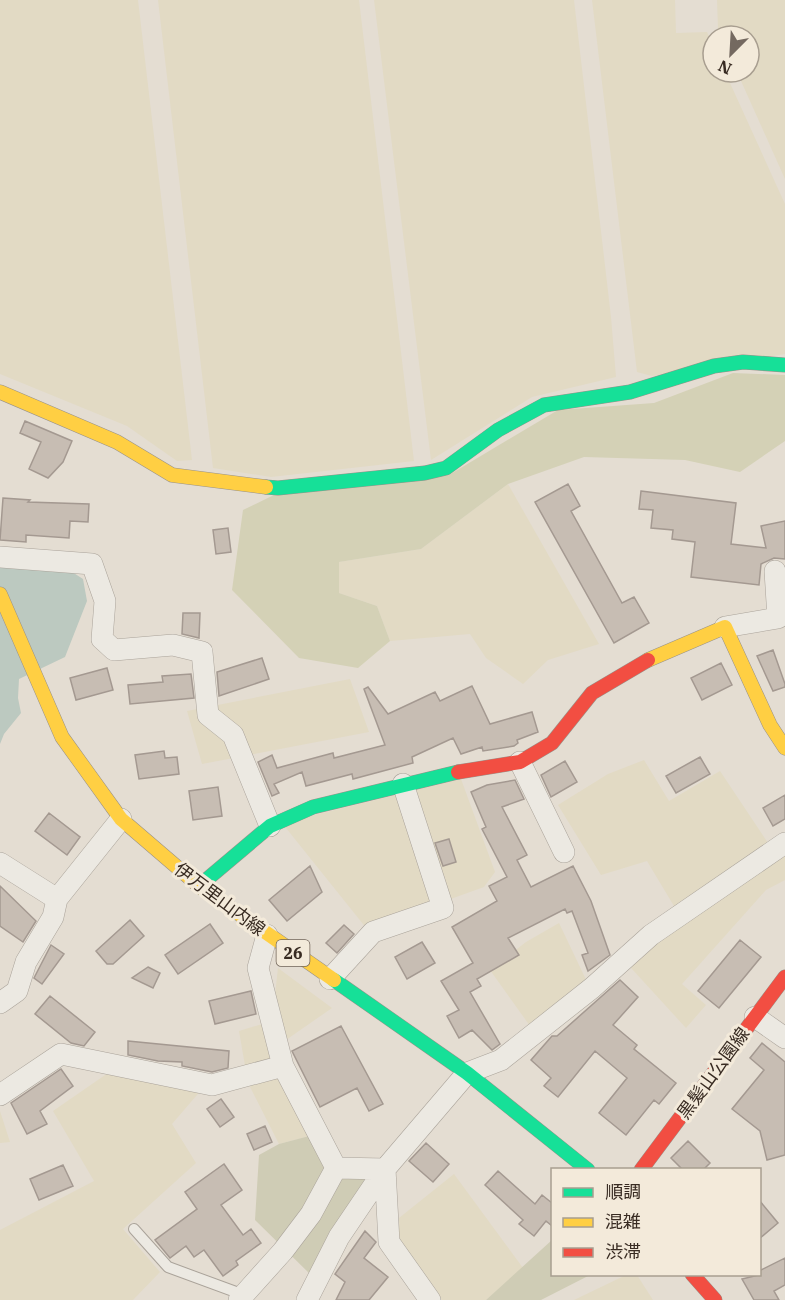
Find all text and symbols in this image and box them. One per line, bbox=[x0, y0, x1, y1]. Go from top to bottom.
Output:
north arrow bbox=[701, 24, 761, 84]
text: N bbox=[715, 56, 735, 79]
street label: 伊万里山内線 bbox=[170, 857, 270, 941]
road number: 26 bbox=[276, 940, 310, 966]
street label: 黒髪山公園線 bbox=[672, 1023, 754, 1123]
legend bbox=[551, 1168, 761, 1276]
text: 順調 bbox=[605, 1180, 641, 1203]
text: 混雑 bbox=[605, 1210, 641, 1233]
text: 渋滞 bbox=[605, 1240, 641, 1263]

